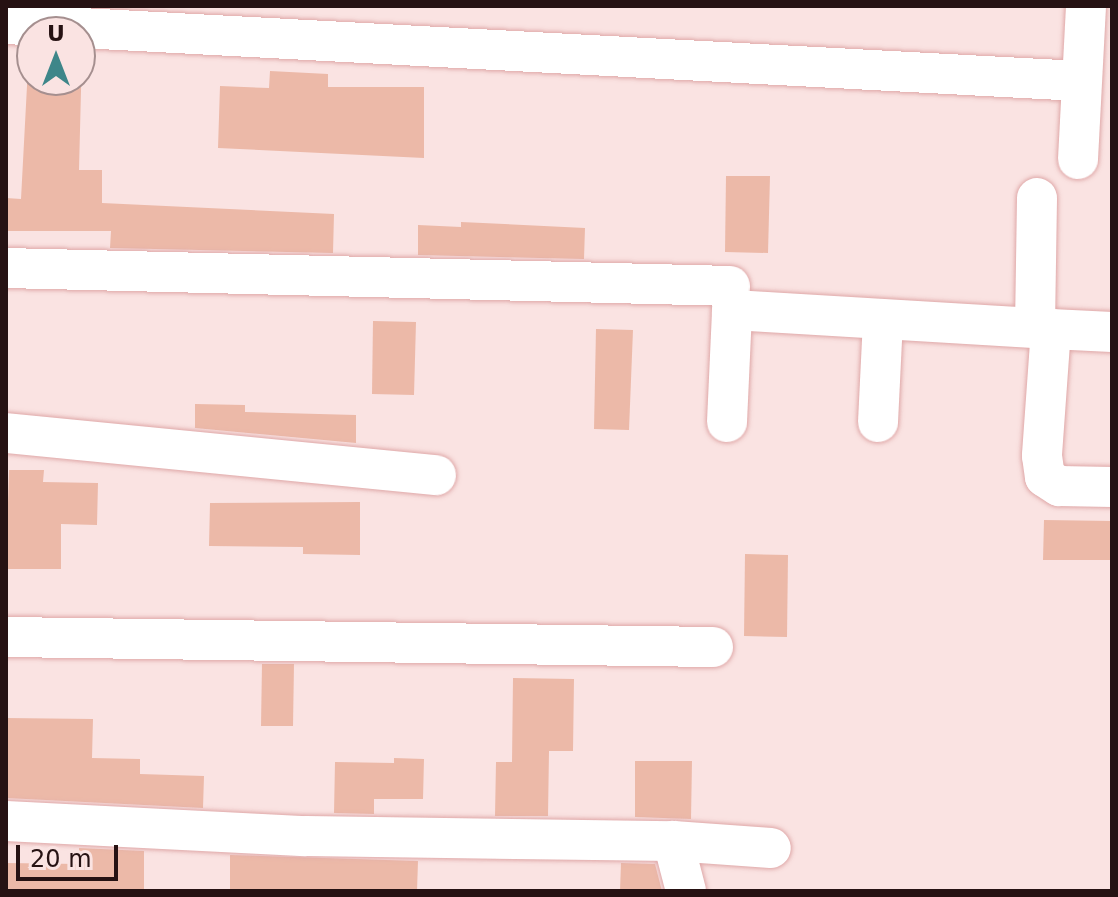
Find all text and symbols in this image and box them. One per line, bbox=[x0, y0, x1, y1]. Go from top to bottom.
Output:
north arrow bbox=[16, 16, 96, 96]
text: U bbox=[47, 21, 65, 46]
scale bar bbox=[20, 829, 122, 879]
text: 20 m bbox=[30, 845, 92, 873]

